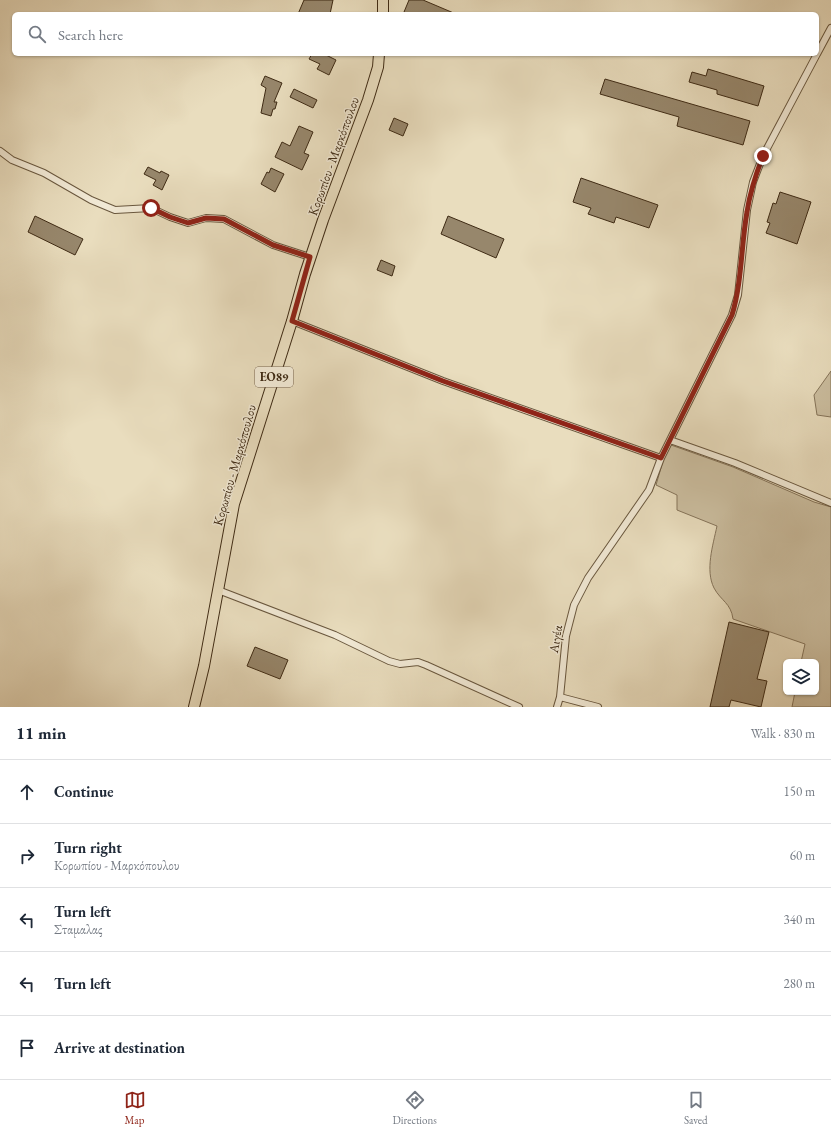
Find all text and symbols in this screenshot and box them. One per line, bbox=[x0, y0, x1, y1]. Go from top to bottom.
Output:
search box bbox=[12, 12, 819, 56]
icon: search bbox=[26, 23, 48, 45]
text: Search here bbox=[58, 25, 123, 44]
street label: Κορωπίου - Μαρκόπουλου bbox=[304, 94, 363, 218]
route end bbox=[754, 147, 772, 165]
route start bbox=[142, 199, 160, 217]
road number: ΕΟ89 bbox=[255, 367, 293, 387]
street label: Κορωπίου - Μαρκόπουλου bbox=[209, 402, 260, 528]
street label: Αιγέα bbox=[545, 624, 566, 655]
map controls bbox=[783, 659, 819, 695]
button: layers bbox=[783, 659, 819, 695]
text: 11 min bbox=[16, 722, 66, 744]
text: Walk · 830 m bbox=[751, 725, 815, 742]
icon: ahead bbox=[16, 781, 38, 803]
text: Continue bbox=[54, 782, 114, 801]
text: 150 m bbox=[784, 783, 815, 800]
text: Turn right bbox=[54, 838, 122, 857]
icon: right bbox=[16, 845, 38, 867]
text: 60 m bbox=[790, 847, 815, 864]
text: Κορωπίου - Μαρκόπουλου bbox=[54, 857, 179, 874]
text: Turn left bbox=[54, 902, 111, 921]
icon: left bbox=[16, 909, 38, 931]
text: 340 m bbox=[784, 911, 815, 928]
text: Σταμαλας bbox=[54, 921, 102, 938]
icon: left bbox=[16, 973, 38, 995]
text: Turn left bbox=[54, 974, 111, 993]
text: 280 m bbox=[784, 975, 815, 992]
icon: arrive bbox=[16, 1037, 38, 1059]
text: Arrive at destination bbox=[54, 1038, 185, 1057]
tab: Map bbox=[124, 1089, 146, 1127]
tab: Directions bbox=[393, 1089, 437, 1127]
tab: Saved bbox=[684, 1089, 707, 1127]

